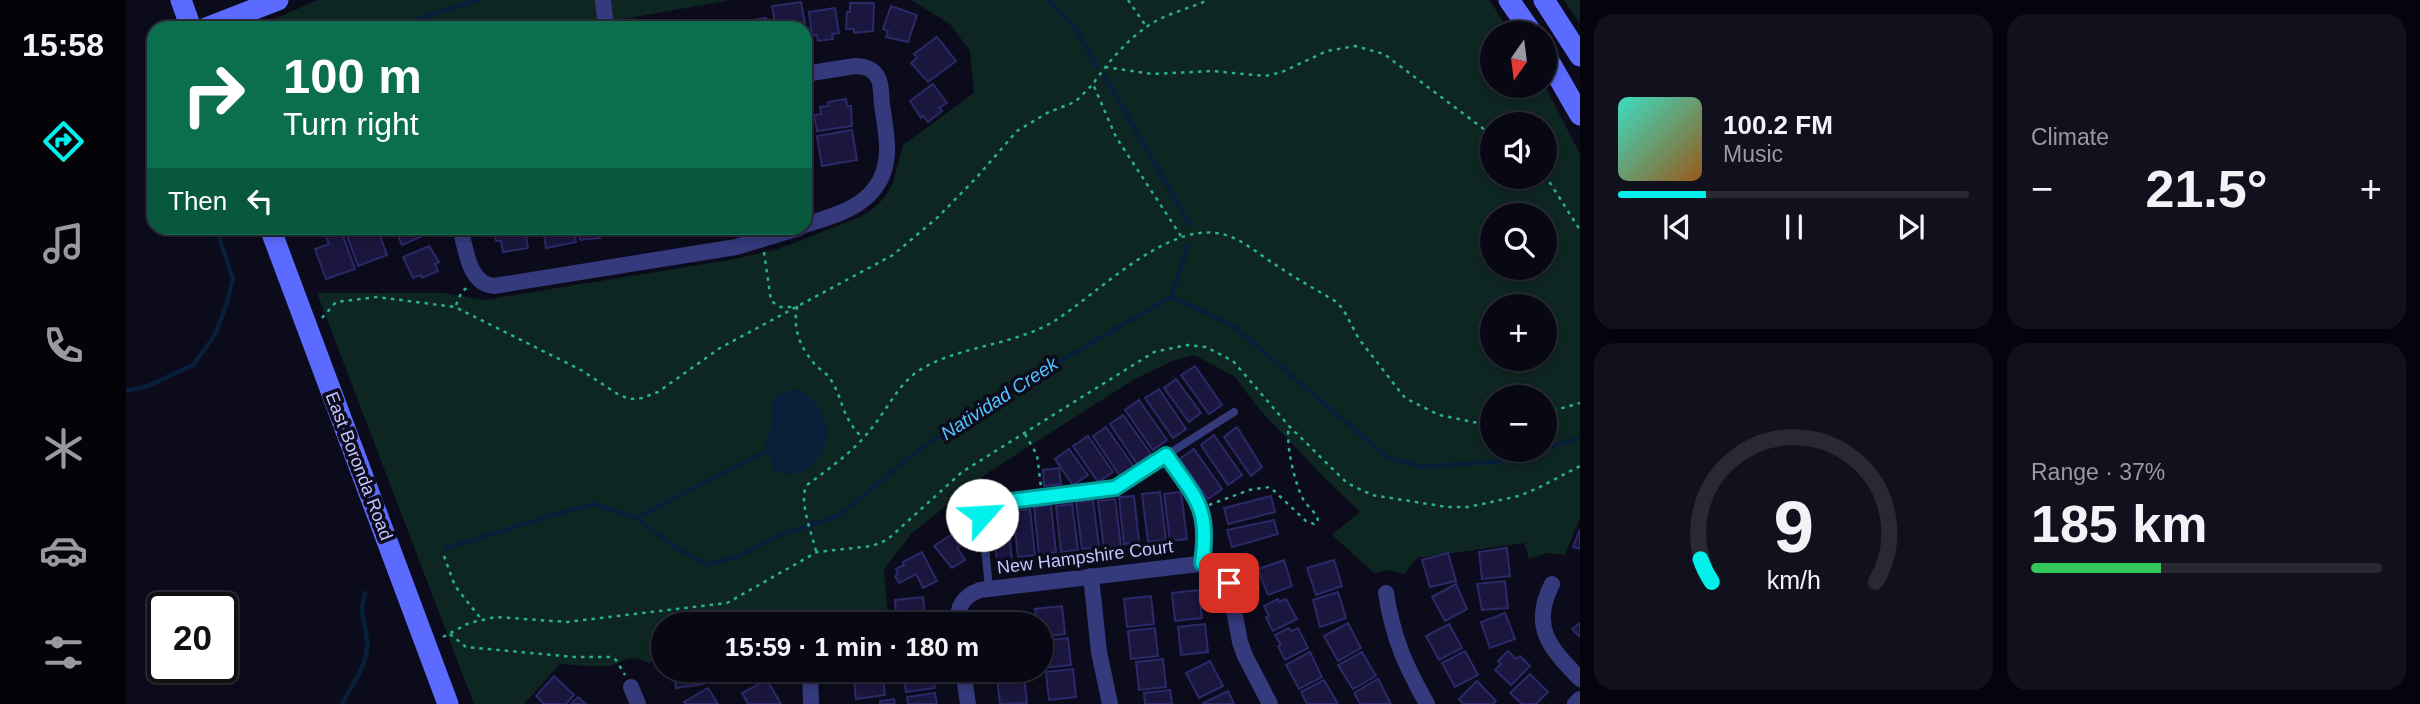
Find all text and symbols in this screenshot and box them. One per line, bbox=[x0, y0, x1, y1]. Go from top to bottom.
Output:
north arrow bbox=[1480, 21, 1558, 98]
map controls bbox=[1480, 21, 1557, 462]
text: 15:58 bbox=[22, 27, 104, 63]
icon: right bbox=[168, 49, 259, 140]
text: 100 m bbox=[283, 49, 422, 103]
text: Turn right bbox=[283, 106, 419, 142]
text: 100.2 FM bbox=[1723, 110, 1833, 140]
button: sound bbox=[1480, 112, 1557, 189]
icon: directions bbox=[39, 117, 88, 166]
text: Climate bbox=[2031, 124, 2109, 150]
text: Music bbox=[1723, 141, 1783, 167]
text: 21.5° bbox=[2145, 160, 2268, 218]
text: − bbox=[2031, 168, 2053, 210]
text: + bbox=[2360, 168, 2382, 210]
icon: left bbox=[241, 182, 279, 220]
text: Then bbox=[168, 186, 227, 216]
button: search bbox=[1480, 203, 1557, 280]
icon: previous bbox=[1658, 208, 1696, 246]
icon: pause bbox=[1775, 208, 1813, 246]
icon: next bbox=[1892, 208, 1930, 246]
icon: music bbox=[39, 219, 88, 268]
button: + bbox=[1480, 294, 1557, 371]
icon: phone bbox=[39, 321, 88, 370]
water label: Natividad Creek bbox=[937, 352, 1063, 444]
button: − bbox=[1480, 385, 1557, 462]
street label: East Boronda Road bbox=[322, 389, 396, 543]
icon: climate bbox=[39, 424, 88, 473]
text: Range · 37% bbox=[2031, 459, 2165, 485]
position arrow bbox=[945, 478, 1019, 552]
text: 9 bbox=[1773, 487, 1814, 568]
text: 185 km bbox=[2031, 495, 2207, 553]
icon: car bbox=[39, 526, 88, 575]
street label: New Hampshire Court bbox=[996, 536, 1174, 578]
pin bbox=[1199, 553, 1259, 613]
icon: arrive bbox=[1210, 564, 1248, 602]
text: km/h bbox=[1766, 566, 1821, 594]
speed limit sign: 20 bbox=[147, 592, 238, 683]
icon: filters bbox=[39, 628, 88, 677]
text: 15:59 · 1 min · 180 m bbox=[725, 632, 979, 662]

